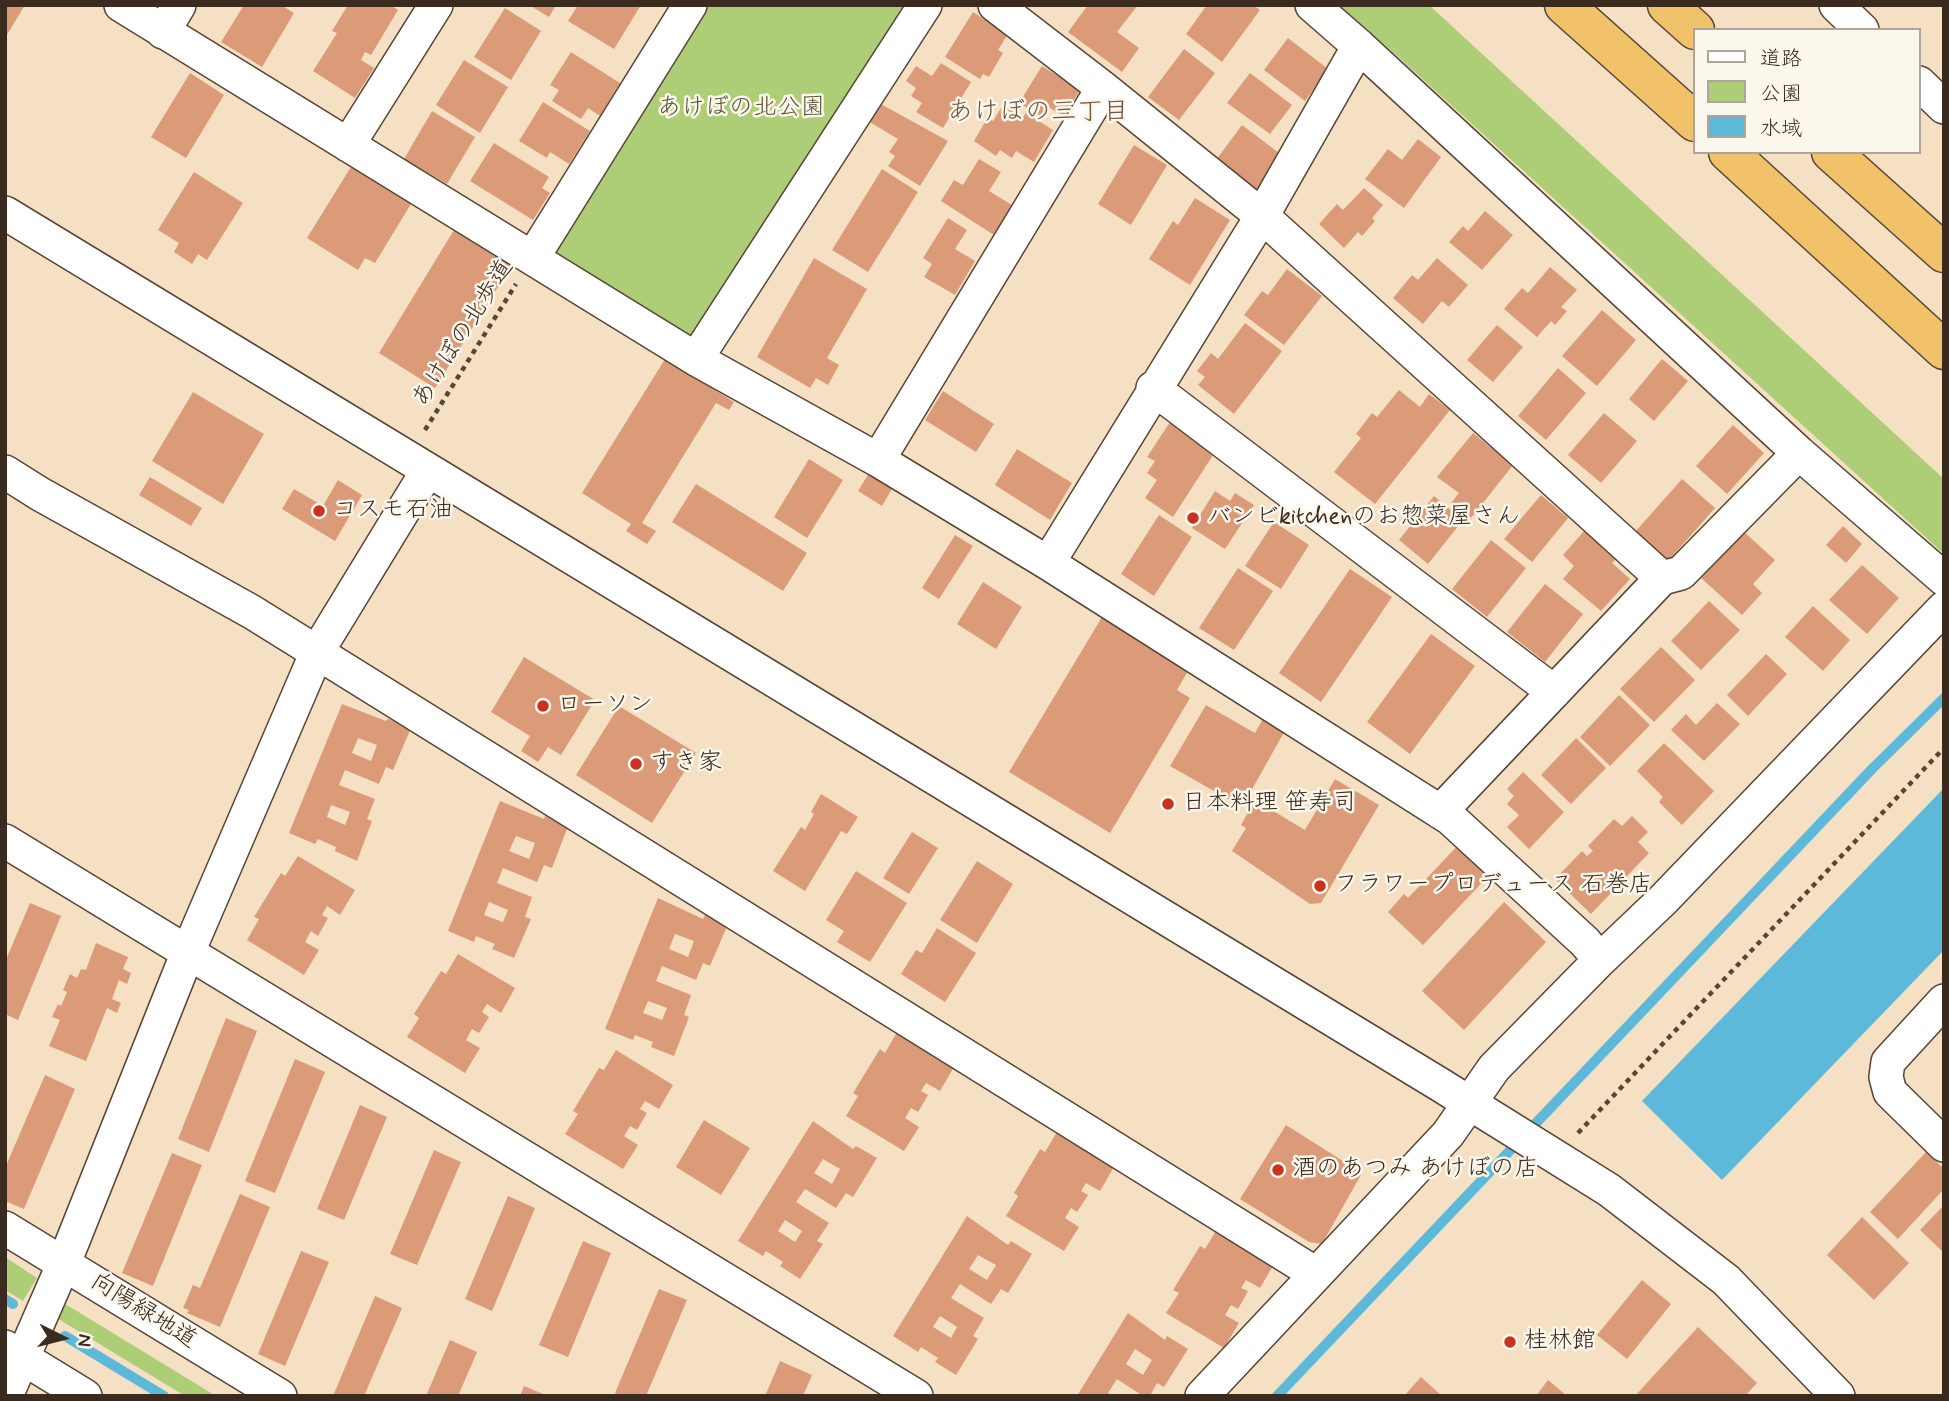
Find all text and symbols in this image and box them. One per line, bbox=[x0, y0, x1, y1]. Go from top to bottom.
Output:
legend bbox=[1694, 28, 1921, 154]
text: 道路 bbox=[1760, 45, 1802, 73]
text: 公園 bbox=[1760, 80, 1802, 108]
park label: あけぼの北公園 bbox=[657, 95, 825, 123]
district label: あけぼの三丁目 bbox=[947, 98, 1129, 130]
text: 水域 bbox=[1760, 115, 1802, 143]
street label: あけぼの北歩道 bbox=[407, 255, 521, 413]
place label: コスモ石油 bbox=[333, 497, 453, 525]
marker: コスモ石油 bbox=[311, 503, 327, 519]
place label: バンビkitchenのお惣菜屋さん bbox=[1207, 504, 1520, 532]
marker: バンビkitchenのお惣菜屋さん bbox=[1185, 510, 1201, 526]
place label: ローソン bbox=[557, 692, 653, 720]
marker: ローソン bbox=[535, 698, 551, 714]
place label: すき家 bbox=[650, 750, 722, 778]
marker: すき家 bbox=[628, 756, 644, 772]
place label: 日本料理 笹寿司 bbox=[1182, 790, 1356, 818]
marker: 日本料理 笹寿司 bbox=[1160, 796, 1176, 812]
place label: フラワープロデュース 石巻店 bbox=[1334, 872, 1652, 900]
marker: フラワープロデュース 石巻店 bbox=[1312, 878, 1328, 894]
place label: 酒のあつみ あけぼの店 bbox=[1292, 1156, 1538, 1184]
marker: 酒のあつみ あけぼの店 bbox=[1270, 1162, 1286, 1178]
street label: 向陽緑地道 bbox=[84, 1268, 202, 1356]
north arrow bbox=[28, 1303, 98, 1373]
place label: 桂林館 bbox=[1524, 1328, 1596, 1356]
text: N bbox=[71, 1333, 97, 1348]
marker: 桂林館 bbox=[1502, 1334, 1518, 1350]

